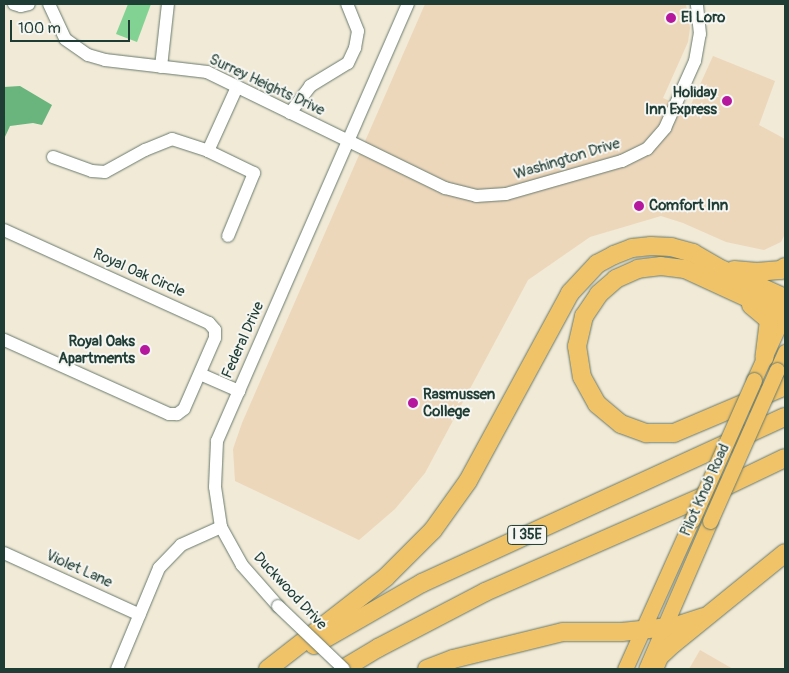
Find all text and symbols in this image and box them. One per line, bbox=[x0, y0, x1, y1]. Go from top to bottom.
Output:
place label: El Loro bbox=[681, 9, 725, 27]
scale bar bbox=[12, 10, 132, 42]
marker: El Loro bbox=[665, 12, 677, 24]
text: 100 m bbox=[18, 19, 61, 38]
street label: Surrey Heights Drive bbox=[206, 50, 328, 120]
place label: Holiday Inn Express bbox=[645, 83, 717, 118]
marker: Holiday Inn Express bbox=[721, 95, 733, 107]
street label: Washington Drive bbox=[512, 134, 622, 184]
place label: Comfort Inn bbox=[649, 197, 728, 215]
marker: Comfort Inn bbox=[633, 200, 645, 212]
street label: Royal Oak Circle bbox=[90, 245, 188, 301]
street label: Federal Drive bbox=[218, 299, 268, 381]
place label: Royal Oaks Apartments bbox=[58, 332, 135, 367]
marker: Royal Oaks Apartments bbox=[139, 344, 151, 356]
place label: Rasmussen College bbox=[423, 385, 495, 420]
marker: Rasmussen College bbox=[407, 397, 419, 409]
street label: Pilot Knob Road bbox=[677, 441, 733, 539]
road number: I 35E bbox=[507, 524, 547, 546]
street label: Violet Lane bbox=[43, 546, 115, 592]
street label: Duckwood Drive bbox=[250, 549, 330, 633]

